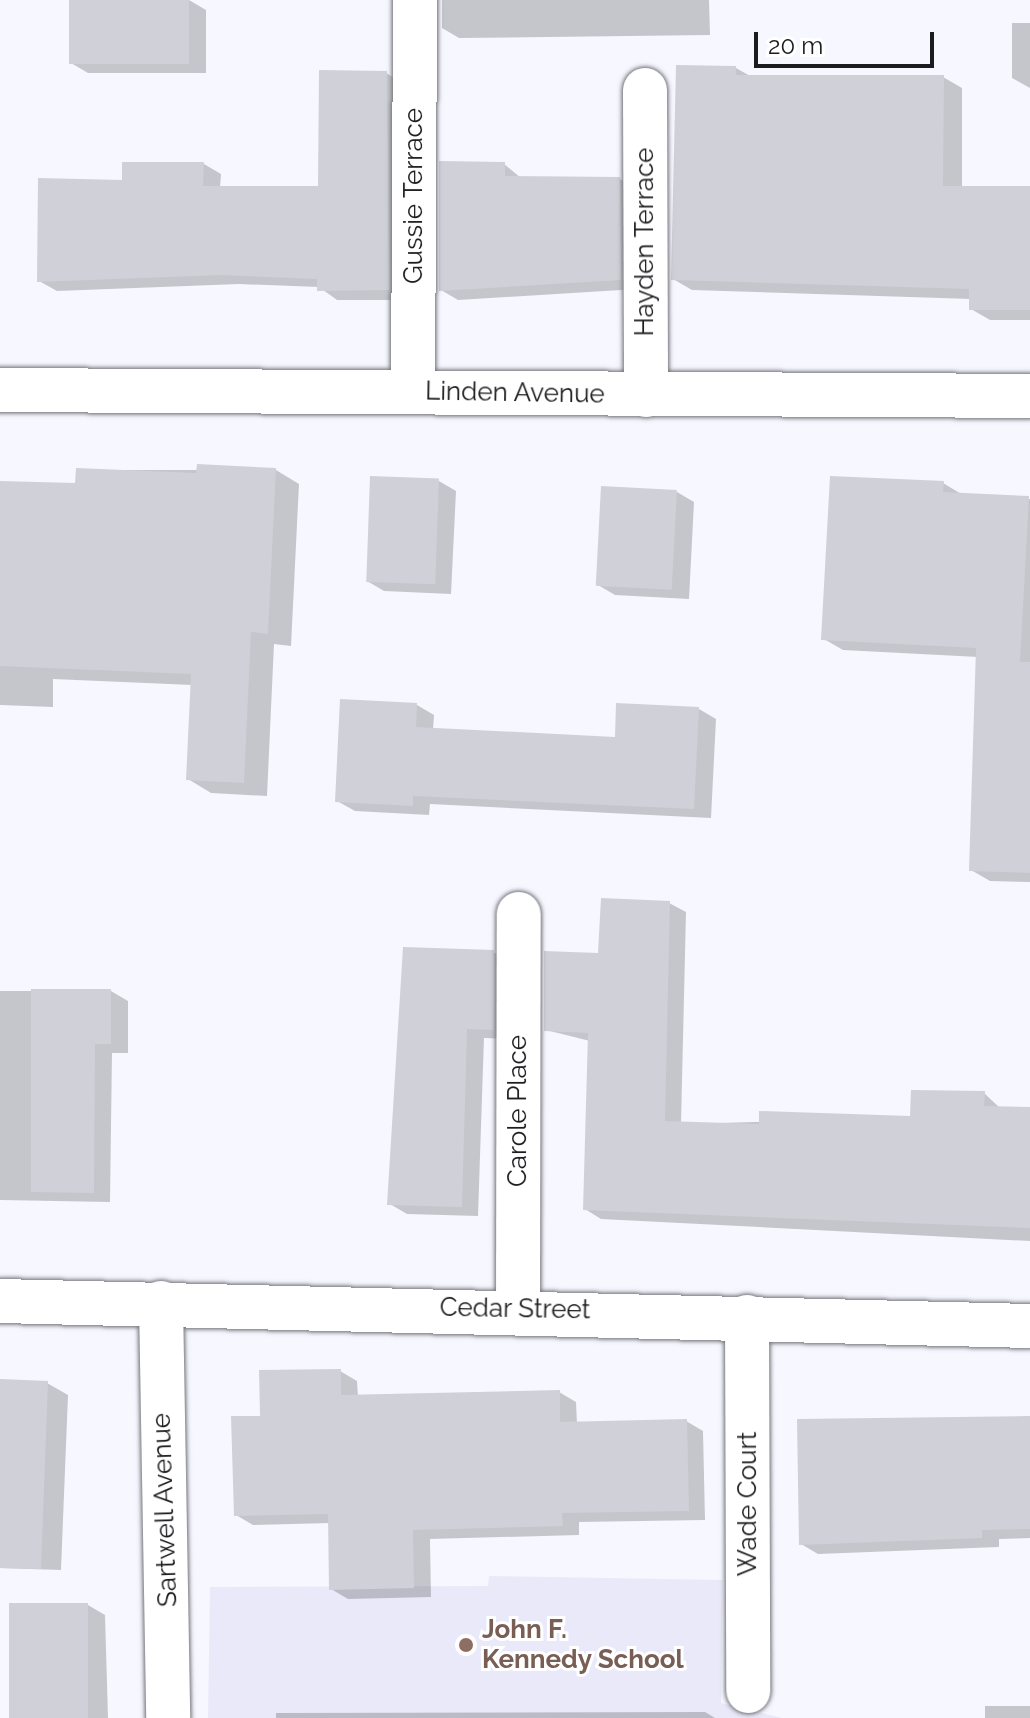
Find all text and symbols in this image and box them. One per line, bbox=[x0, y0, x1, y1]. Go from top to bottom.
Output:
scale bar bbox=[758, 16, 938, 66]
text: 20 m bbox=[768, 31, 823, 60]
street label: Gussie Terrace bbox=[398, 108, 430, 284]
street label: Hayden Terrace bbox=[629, 147, 661, 337]
street label: Linden Avenue bbox=[425, 376, 605, 410]
street label: Carole Place bbox=[502, 1035, 534, 1187]
street label: Cedar Street bbox=[439, 1292, 591, 1326]
street label: Sartwell Avenue bbox=[146, 1412, 184, 1608]
street label: Wade Court bbox=[732, 1432, 764, 1576]
place label: John F. Kennedy School bbox=[482, 1614, 684, 1676]
marker: John F. Kennedy School bbox=[457, 1636, 475, 1654]

